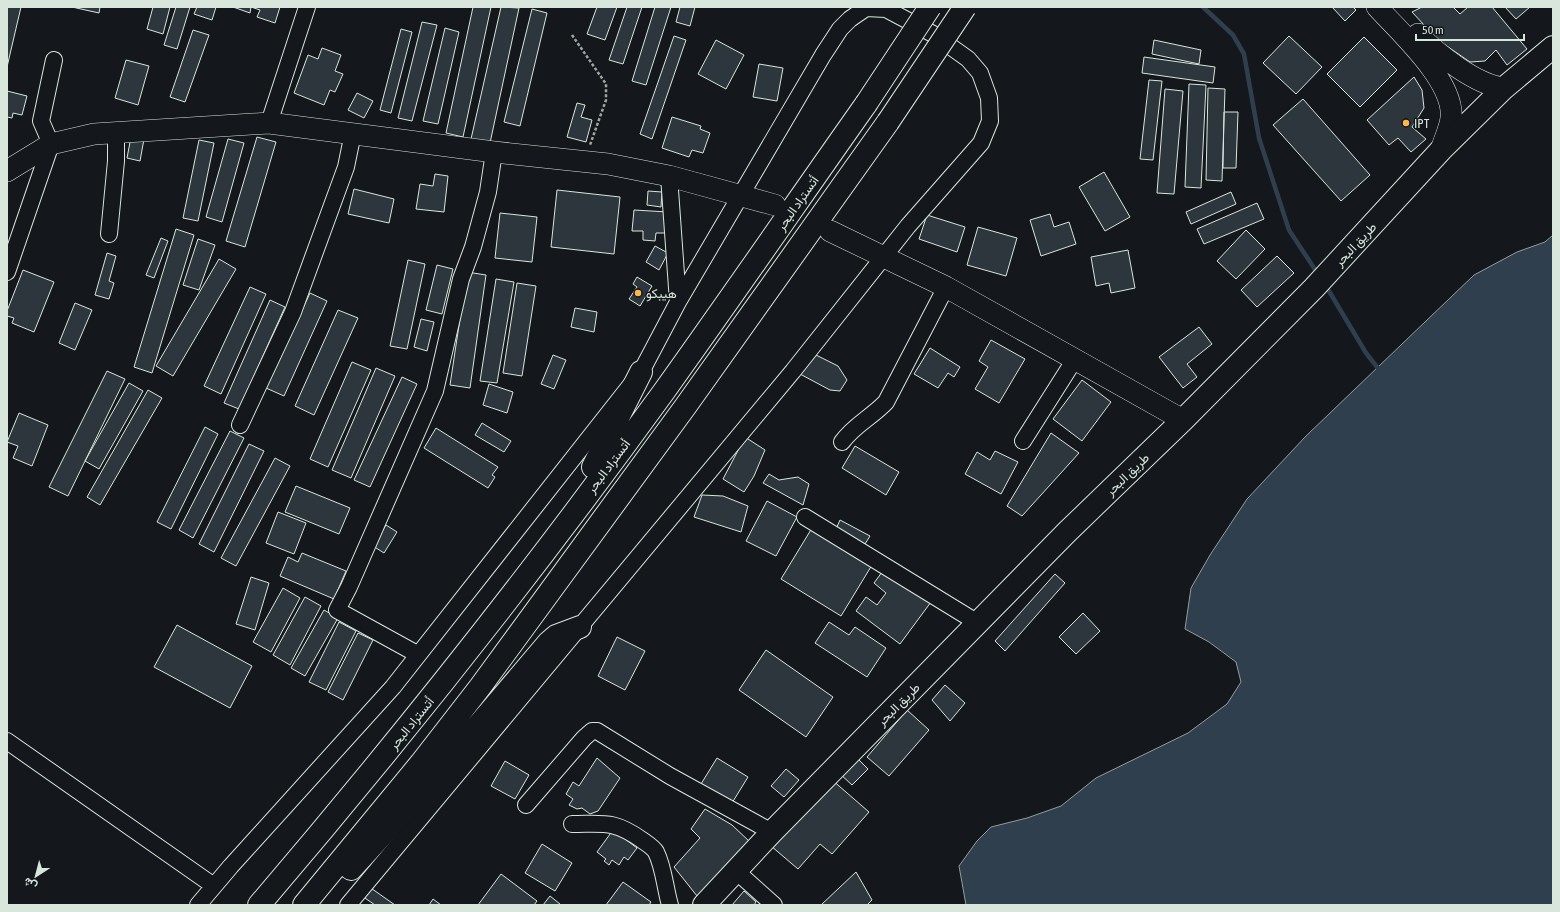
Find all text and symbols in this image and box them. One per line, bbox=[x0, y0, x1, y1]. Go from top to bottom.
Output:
scale bar bbox=[1416, 16, 1524, 42]
text: 50 m bbox=[1422, 23, 1444, 37]
place label: IPT bbox=[1414, 116, 1430, 131]
marker: IPT bbox=[1401, 118, 1411, 128]
street label: أتستراد البحر bbox=[773, 173, 822, 235]
street label: طريق البحر bbox=[1331, 219, 1380, 271]
place label: هيبكو bbox=[646, 286, 677, 302]
marker: هيبكو bbox=[633, 288, 643, 298]
street label: أتستراد البحر bbox=[583, 437, 634, 497]
street label: طريق البحر bbox=[1102, 450, 1153, 500]
street label: طريق البحر bbox=[873, 680, 924, 730]
street label: أتستراد البحر bbox=[385, 694, 438, 754]
north arrow bbox=[16, 856, 56, 896]
text: ش bbox=[21, 875, 40, 893]

